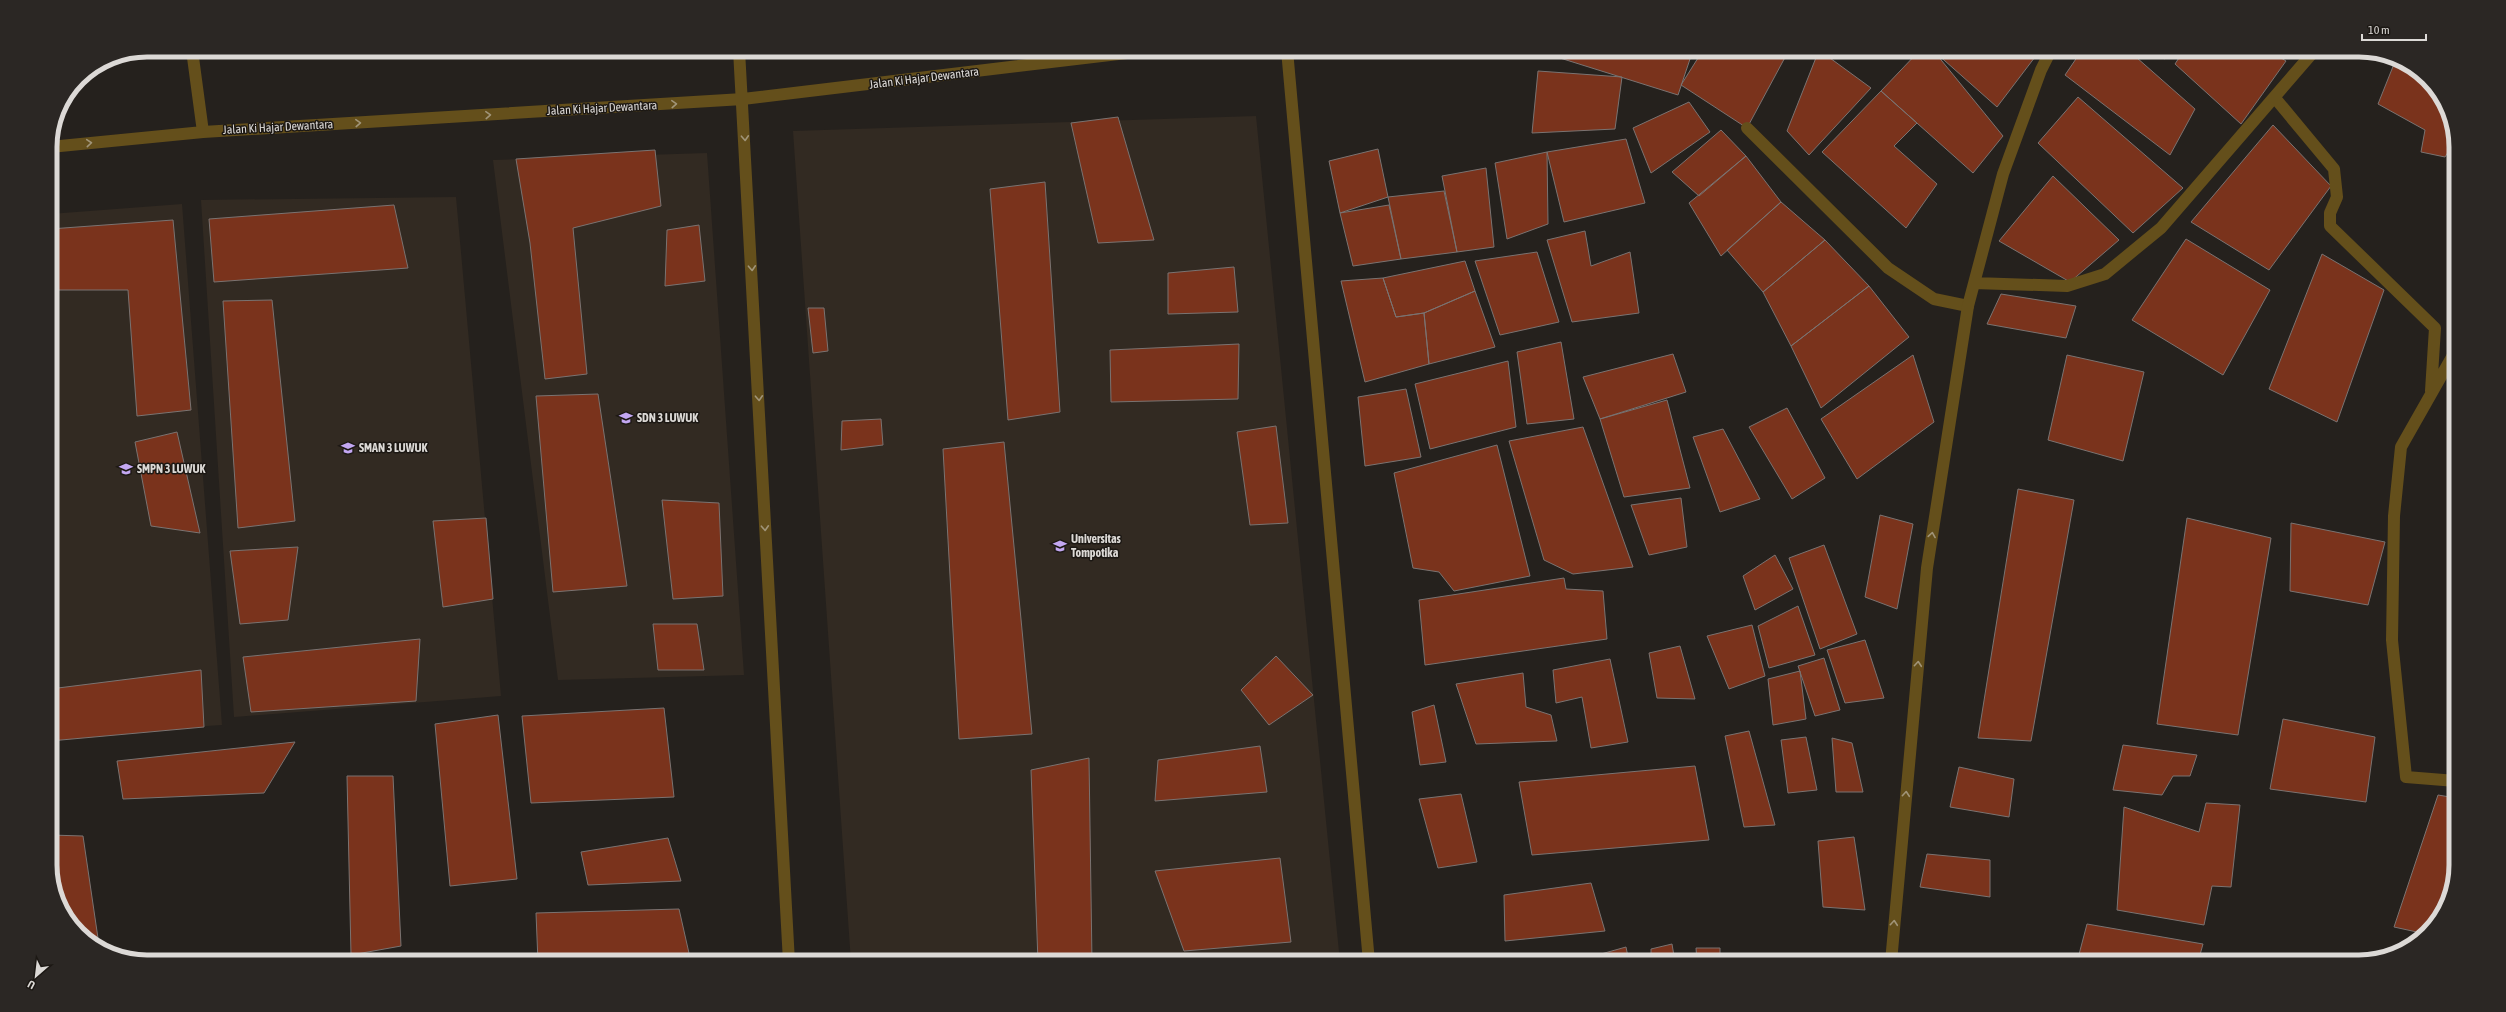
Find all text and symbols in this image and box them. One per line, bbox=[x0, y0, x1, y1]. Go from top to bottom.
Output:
scale bar bbox=[2362, 16, 2426, 42]
text: 10 m bbox=[2368, 23, 2390, 37]
street label: Jalan Ki Hajar Dewantara bbox=[868, 64, 980, 92]
street label: Jalan Ki Hajar Dewantara bbox=[546, 98, 658, 118]
one-way arrow bbox=[671, 99, 677, 108]
one-way arrow bbox=[485, 110, 491, 119]
street label: Jalan Ki Hajar Dewantara bbox=[222, 117, 334, 137]
one-way arrow bbox=[355, 118, 361, 127]
one-way arrow bbox=[741, 135, 750, 141]
one-way arrow bbox=[86, 139, 92, 148]
one-way arrow bbox=[748, 265, 756, 271]
one-way arrow bbox=[754, 395, 763, 401]
school or university icon: SDN 3 LUWUK bbox=[618, 410, 634, 426]
place label: SDN 3 LUWUK bbox=[637, 411, 698, 425]
school or university icon: SMAN 3 LUWUK bbox=[340, 440, 356, 456]
place label: SMAN 3 LUWUK bbox=[359, 441, 427, 455]
school or university icon: SMPN 3 LUWUK bbox=[118, 461, 134, 477]
place label: SMPN 3 LUWUK bbox=[137, 462, 205, 476]
one-way arrow bbox=[761, 525, 770, 531]
place label: Universitas Tompotika bbox=[1071, 532, 1122, 560]
one-way arrow bbox=[1927, 532, 1936, 538]
school or university icon: Universitas Tompotika bbox=[1052, 538, 1068, 554]
one-way arrow bbox=[1913, 661, 1922, 667]
one-way arrow bbox=[1902, 791, 1911, 797]
one-way arrow bbox=[1890, 920, 1899, 926]
north arrow bbox=[16, 956, 56, 996]
text: U bbox=[26, 978, 37, 992]

